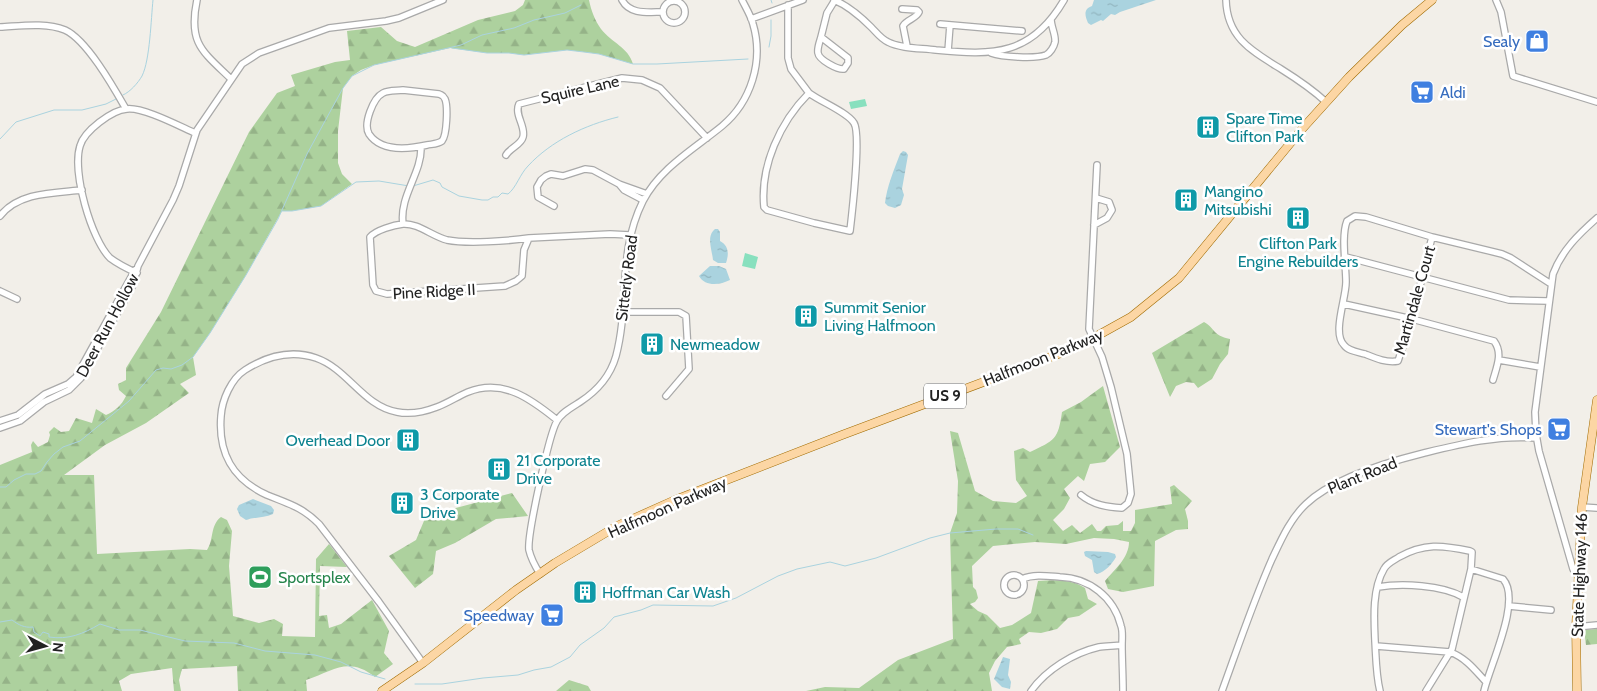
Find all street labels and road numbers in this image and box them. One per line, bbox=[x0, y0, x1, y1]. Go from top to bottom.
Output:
street label: Squire Lane bbox=[539, 71, 621, 108]
street label: Sitterly Road bbox=[612, 234, 641, 322]
street label: Martindale Court bbox=[1390, 243, 1439, 357]
street label: Deer Run Hollow bbox=[72, 270, 143, 380]
street label: Pine Ridge II bbox=[392, 280, 476, 303]
street label: Halfmoon Parkway bbox=[980, 325, 1106, 390]
road number: US 9 bbox=[924, 384, 966, 408]
street label: Plant Road bbox=[1325, 453, 1400, 498]
street label: Halfmoon Parkway bbox=[605, 473, 729, 542]
street label: State Highway 146 bbox=[1568, 513, 1591, 637]

